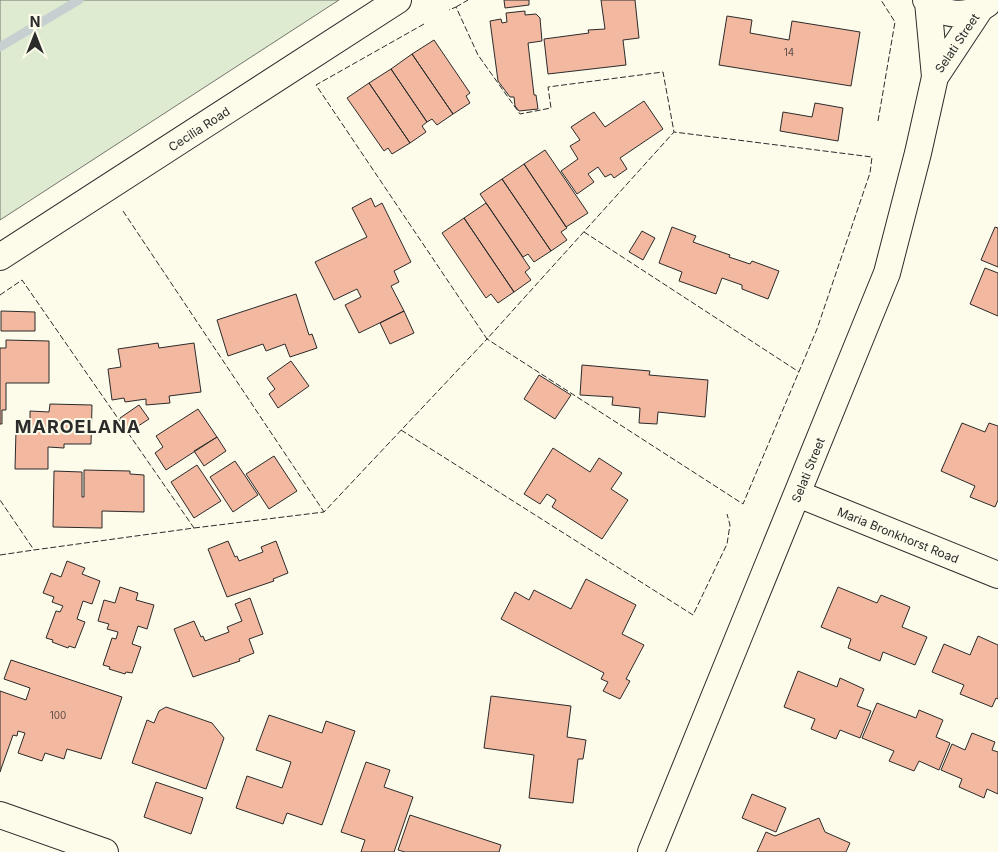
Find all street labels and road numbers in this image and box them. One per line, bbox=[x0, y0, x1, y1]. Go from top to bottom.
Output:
street label: Selati Street bbox=[932, 10, 982, 76]
street label: Cecilia Road bbox=[165, 104, 233, 154]
street label: Selati Street bbox=[788, 435, 828, 505]
street label: Maria Bronkhorst Road bbox=[835, 504, 961, 566]

